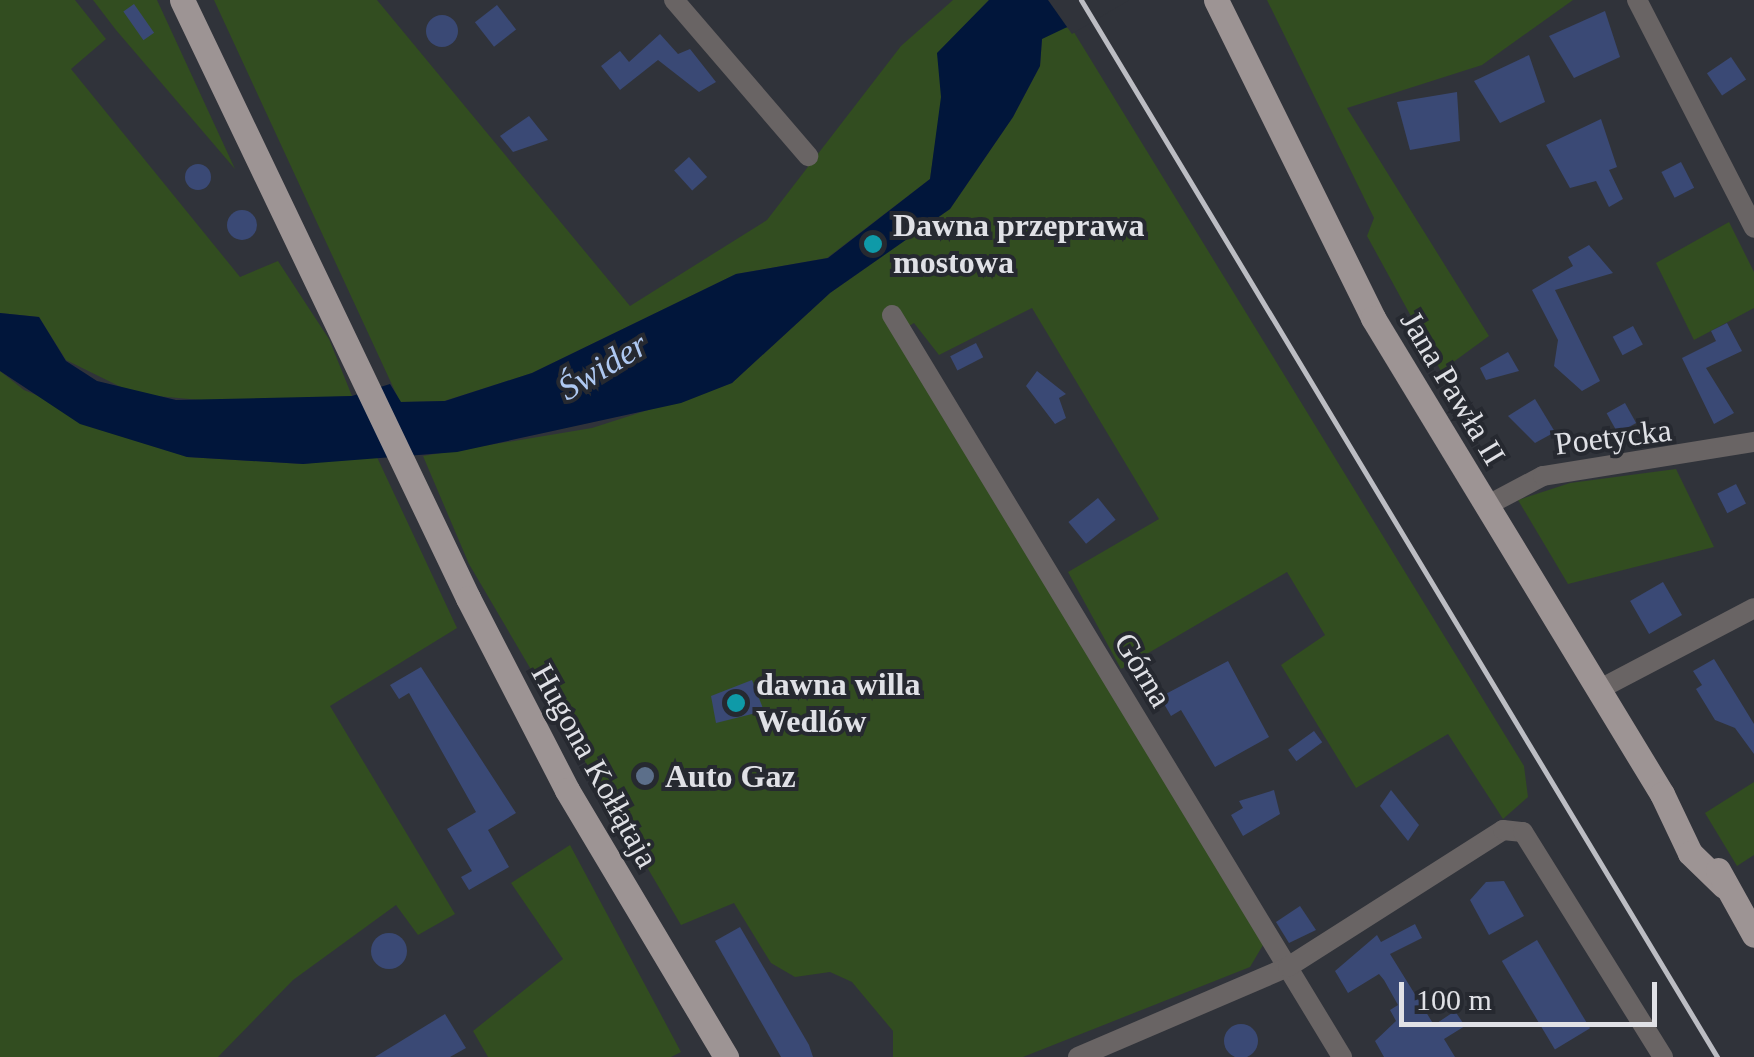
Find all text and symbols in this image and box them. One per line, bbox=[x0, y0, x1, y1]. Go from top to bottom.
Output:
place label: Dawna przeprawa mostowa bbox=[893, 207, 1145, 282]
marker: Dawna przeprawa mostowa bbox=[862, 233, 884, 255]
street label: Jana Pawła II bbox=[1392, 304, 1514, 472]
water label: Świder bbox=[551, 324, 655, 410]
street label: Poetycka bbox=[1552, 411, 1674, 463]
street label: Górna bbox=[1106, 626, 1180, 714]
street label: Hugona Kołłątaja bbox=[523, 658, 667, 874]
place label: dawna willa Wedlów bbox=[756, 666, 920, 741]
marker: dawna willa Wedlów bbox=[725, 692, 747, 714]
place label: Auto Gaz bbox=[665, 757, 796, 795]
marker: Auto Gaz bbox=[634, 765, 656, 787]
scale bar bbox=[1404, 962, 1662, 1024]
text: 100 m bbox=[1416, 983, 1492, 1016]

